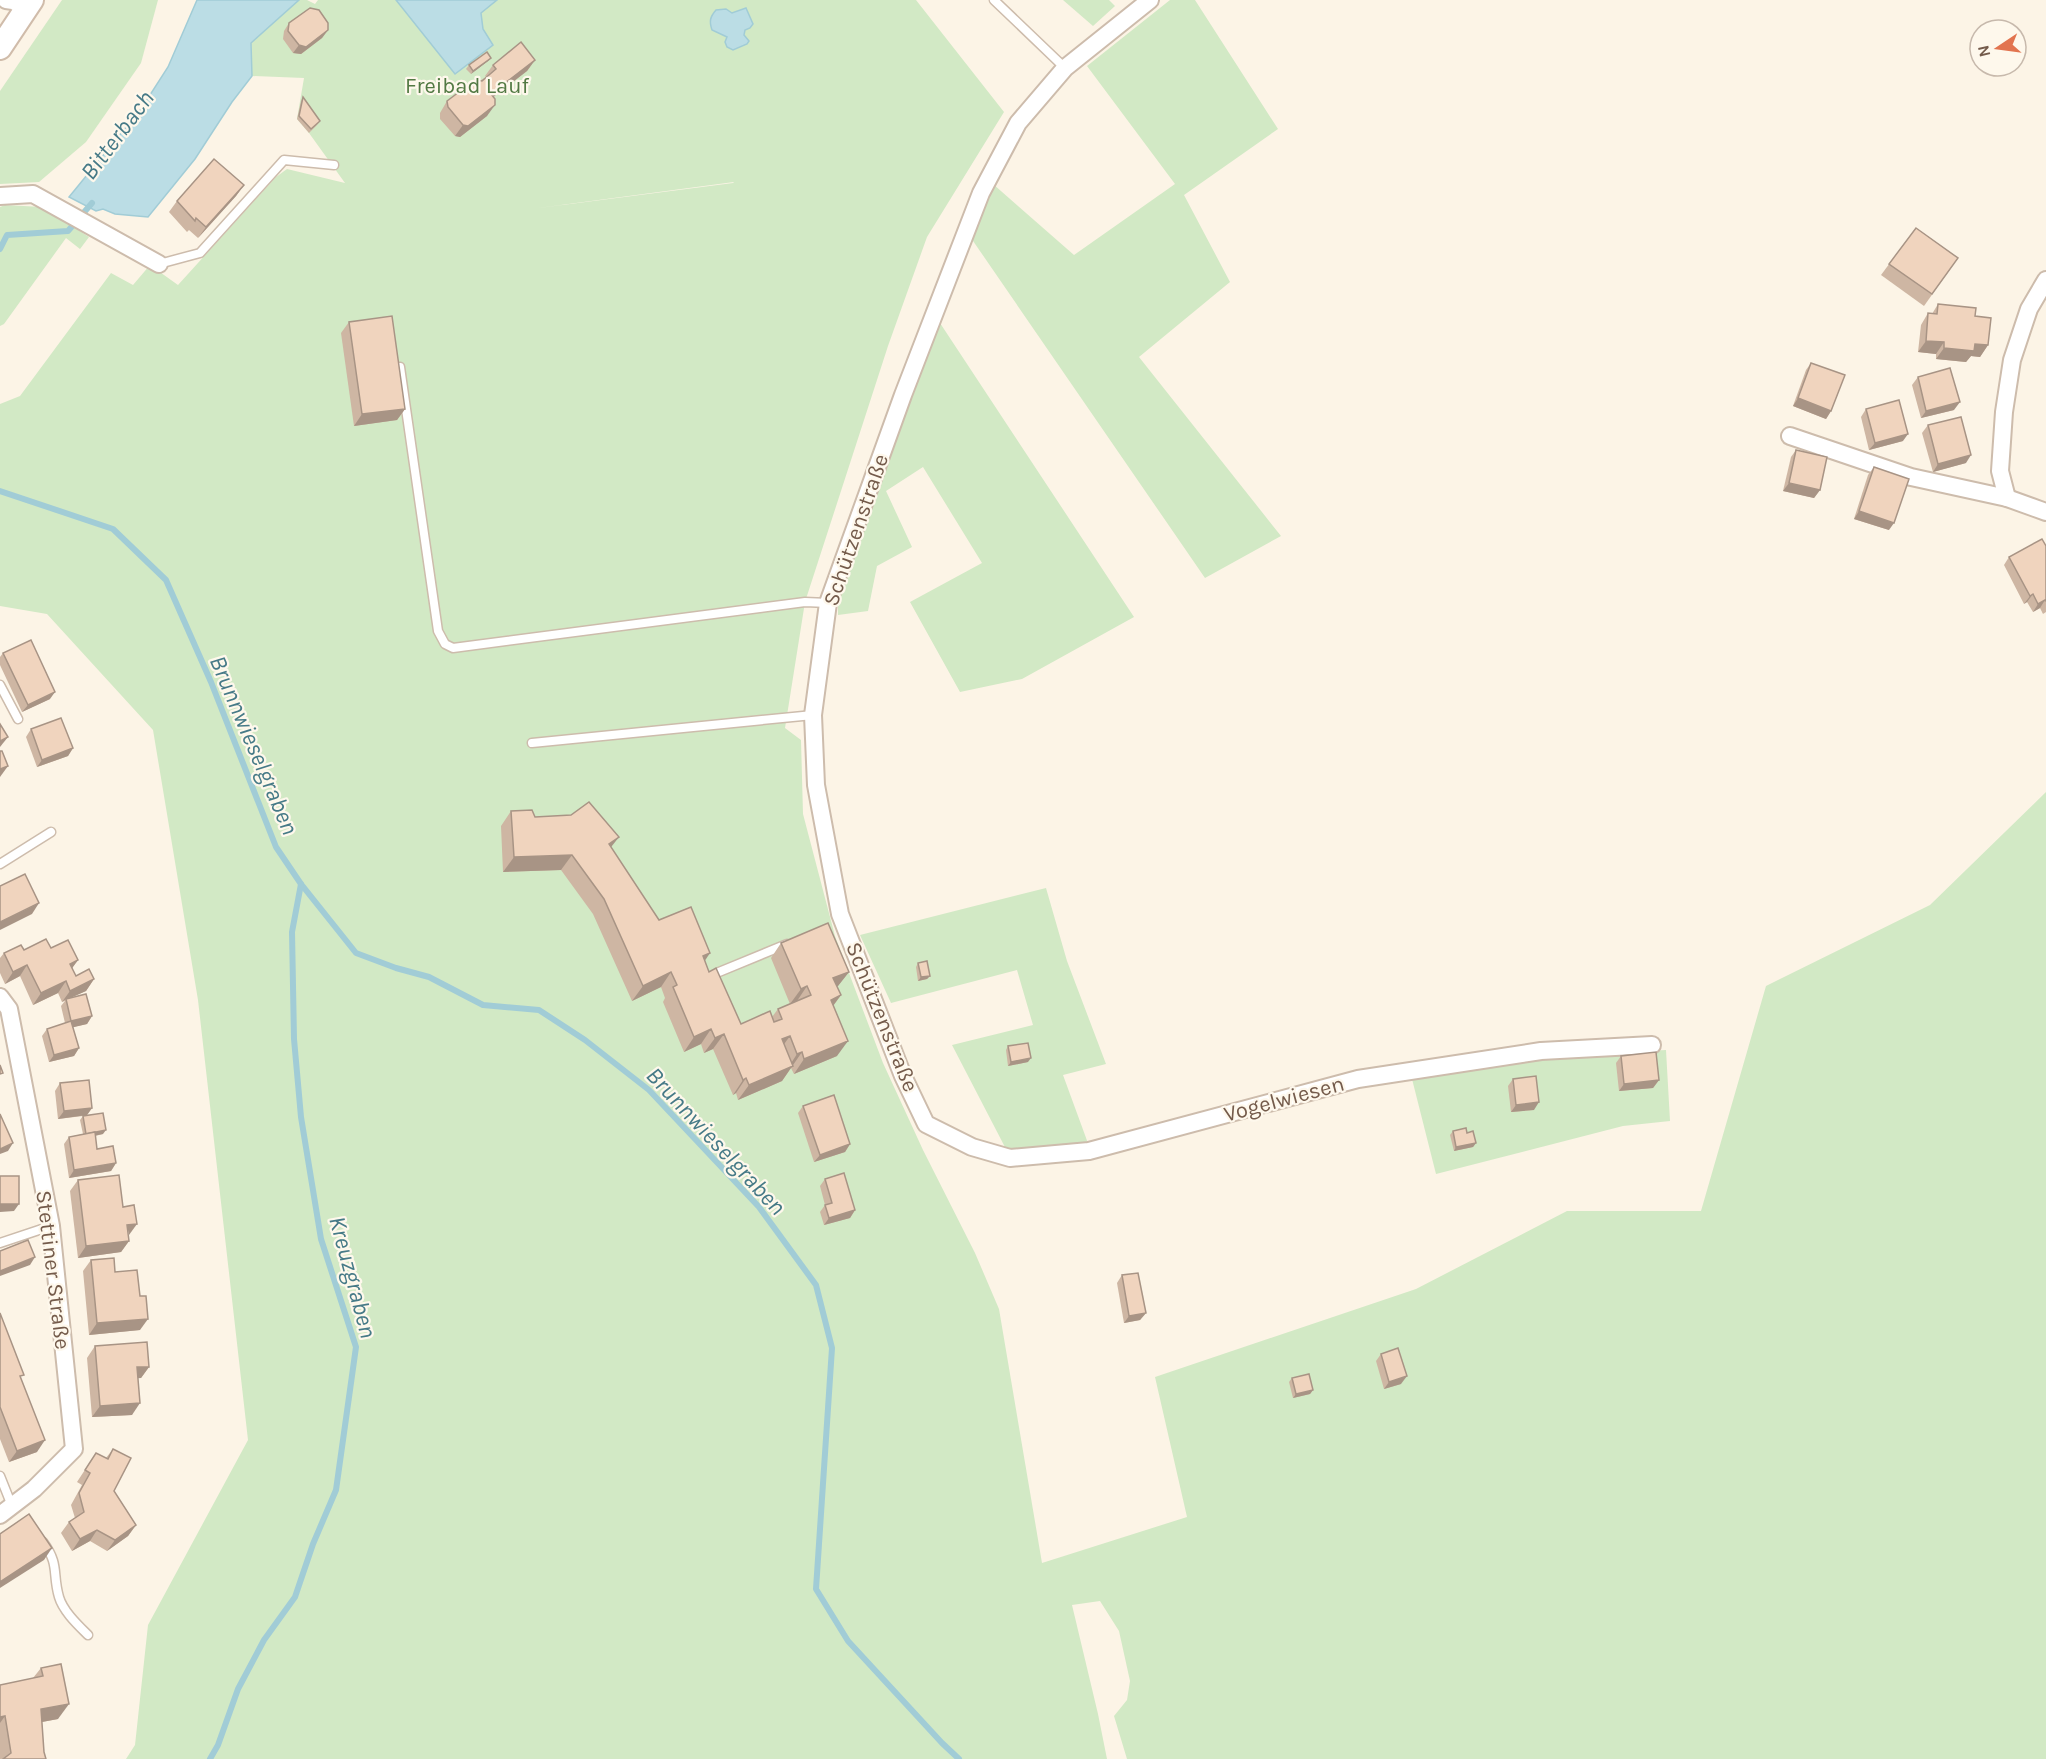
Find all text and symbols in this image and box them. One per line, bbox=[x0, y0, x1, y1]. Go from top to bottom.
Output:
north arrow bbox=[1968, 18, 2028, 78]
text: N bbox=[1973, 44, 1994, 59]
park label: Freibad Lauf bbox=[405, 73, 529, 99]
water label: Bitterbach bbox=[74, 85, 160, 185]
street label: Schützenstraße bbox=[818, 450, 894, 610]
water label: Brunnwieselgraben bbox=[204, 651, 304, 839]
street label: Schützenstraße bbox=[840, 938, 924, 1096]
water label: Brunnwieselgraben bbox=[640, 1061, 792, 1221]
street label: Vogelwiesen bbox=[1221, 1070, 1347, 1128]
street label: Stettiner Straße bbox=[30, 1189, 76, 1351]
water label: Kreuzgraben bbox=[323, 1213, 383, 1341]

